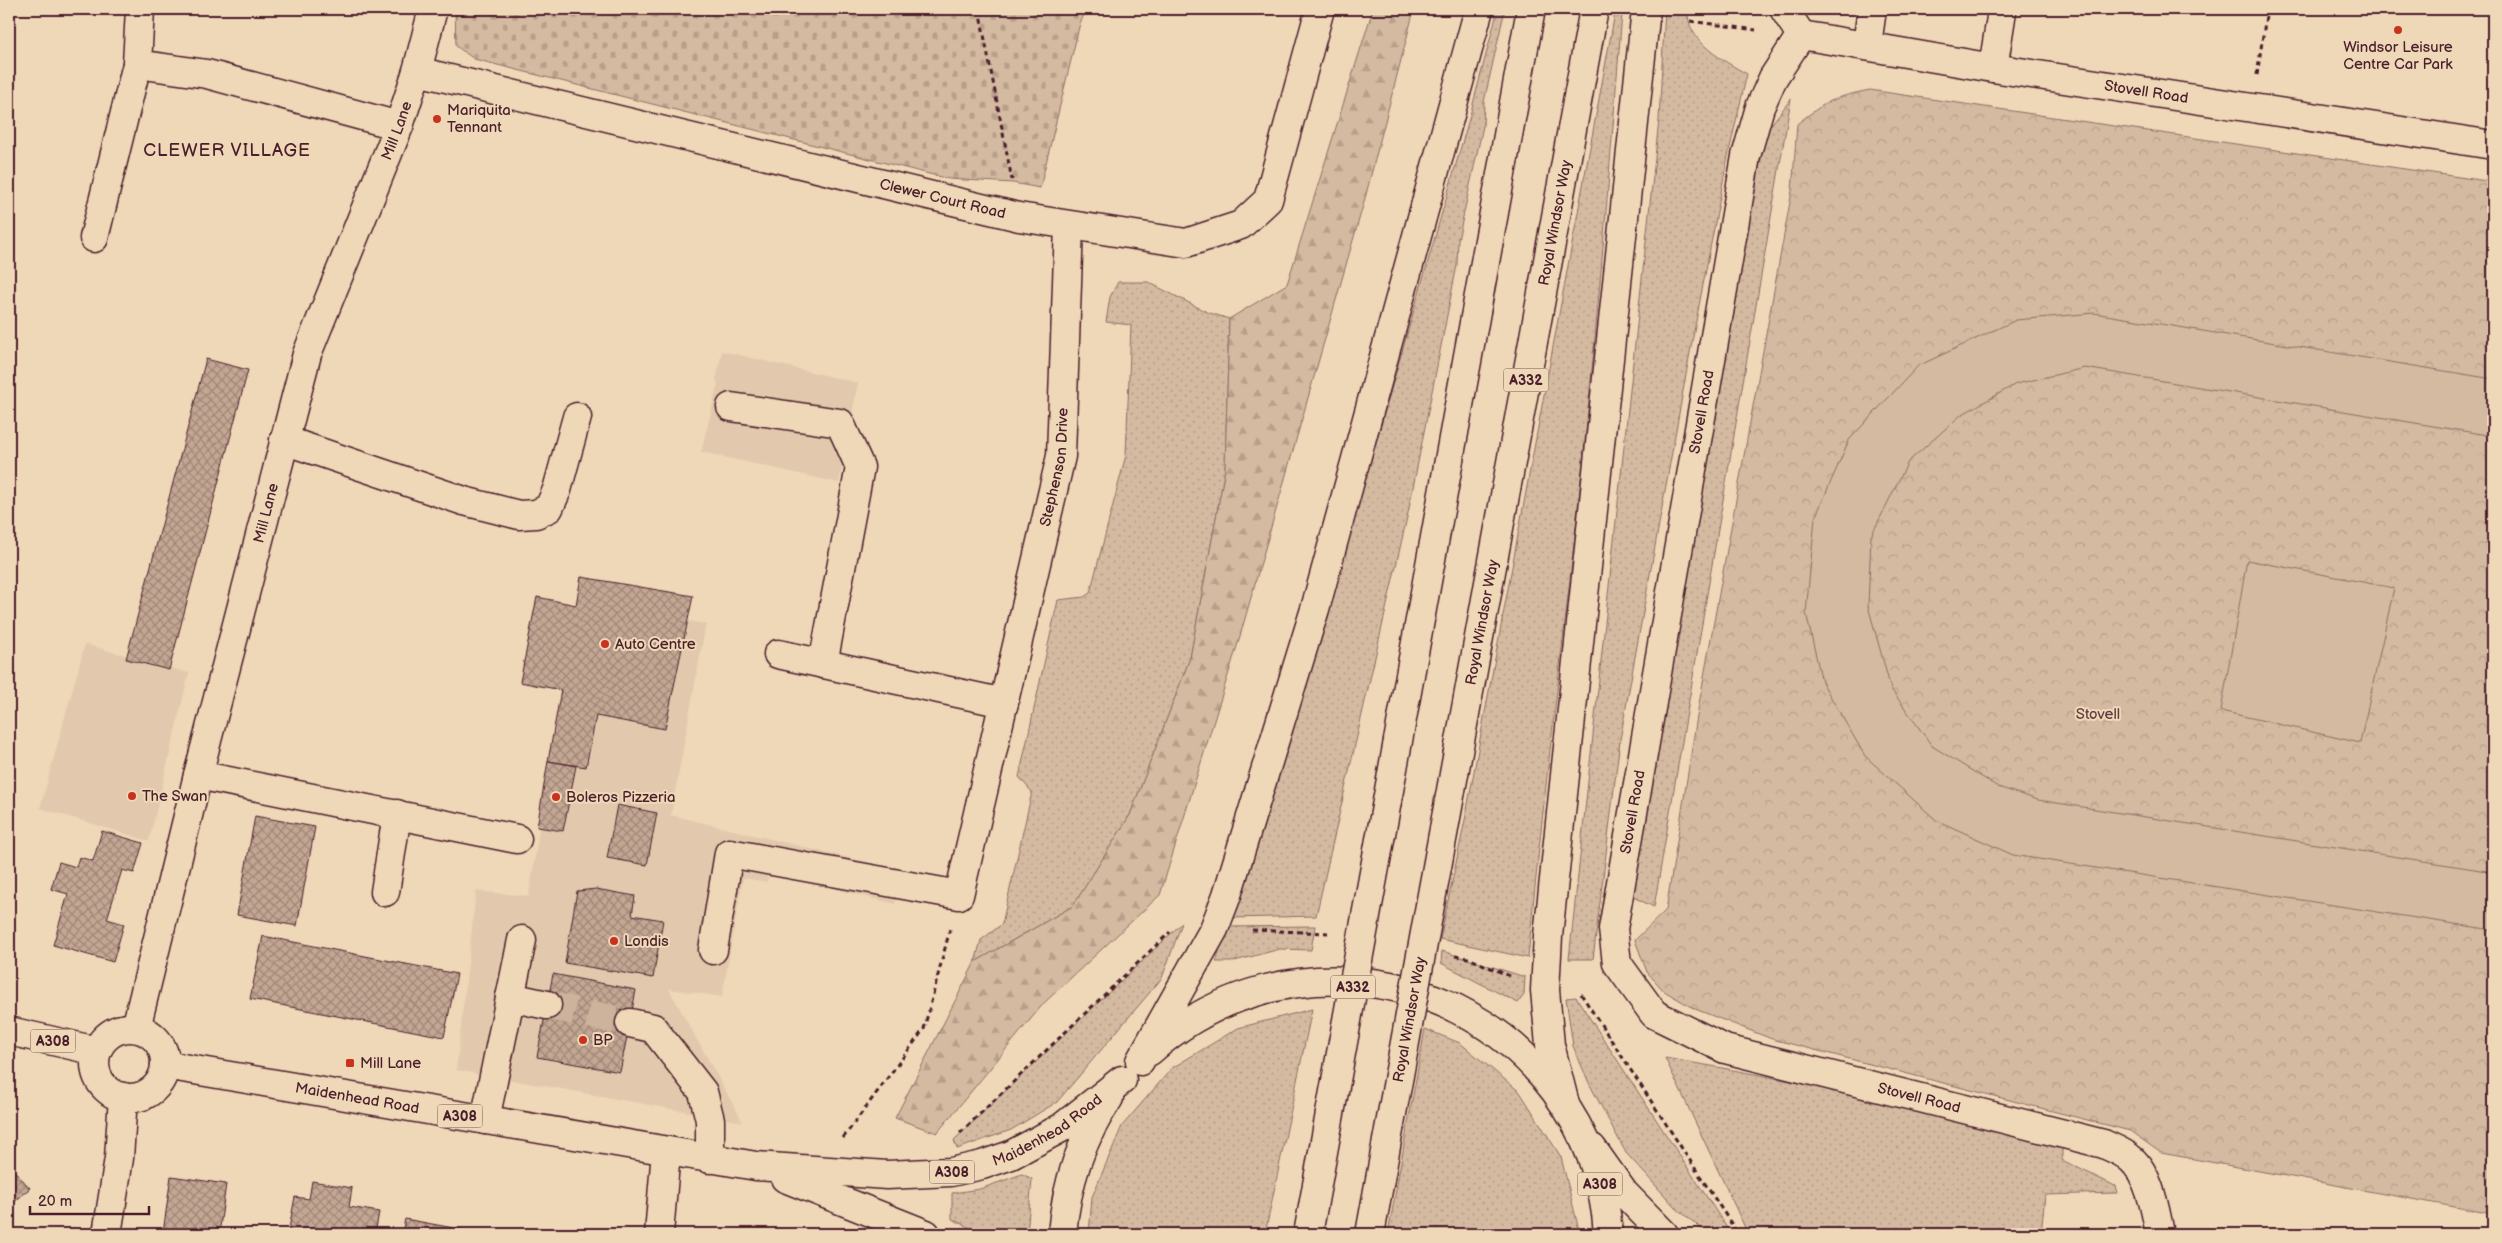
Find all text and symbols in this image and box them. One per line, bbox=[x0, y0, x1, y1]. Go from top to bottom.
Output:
marker: Windsor Leisure Centre Car Park bbox=[2392, 24, 2404, 36]
place label: Windsor Leisure Centre Car Park bbox=[2343, 38, 2453, 74]
street label: Stovell Road bbox=[2103, 76, 2190, 107]
street label: Mill Lane bbox=[377, 99, 416, 163]
place label: Mariquita Tennant bbox=[447, 101, 511, 137]
marker: Mariquita Tennant bbox=[431, 113, 443, 125]
district label: CLEWER VILLAGE bbox=[143, 140, 311, 161]
street label: Royal Windsor Way bbox=[1534, 158, 1576, 287]
street label: Clewer Court Road bbox=[878, 174, 1008, 223]
road number: A332 bbox=[1504, 368, 1548, 392]
street label: Stovell Road bbox=[1685, 369, 1719, 455]
street label: Stephenson Drive bbox=[1035, 407, 1072, 528]
street label: Mill Lane bbox=[249, 481, 283, 545]
street label: Royal Windsor Way bbox=[1461, 558, 1503, 686]
place label: Auto Centre bbox=[615, 635, 696, 654]
marker: Auto Centre bbox=[599, 638, 611, 650]
park label: Stovell bbox=[2076, 705, 2120, 724]
street label: Stovell Road bbox=[1616, 769, 1650, 855]
place label: The Swan bbox=[142, 787, 208, 806]
place label: Boleros Pizzeria bbox=[566, 788, 675, 807]
marker: The Swan bbox=[126, 790, 138, 802]
marker: Boleros Pizzeria bbox=[550, 791, 562, 803]
place label: Londis bbox=[624, 932, 669, 951]
marker: Londis bbox=[608, 935, 620, 947]
street label: Royal Windsor Way bbox=[1388, 955, 1430, 1084]
road number: A332 bbox=[1330, 976, 1376, 999]
road number: A308 bbox=[30, 1030, 76, 1052]
place label: BP bbox=[593, 1031, 613, 1050]
marker: BP bbox=[577, 1034, 589, 1046]
place label: Mill Lane bbox=[360, 1054, 421, 1073]
marker: Mill Lane bbox=[344, 1057, 356, 1069]
street label: Maidenhead Road bbox=[294, 1078, 421, 1118]
street label: Stovell Road bbox=[1876, 1078, 1963, 1117]
street label: Maidenhead Road bbox=[990, 1090, 1106, 1170]
road number: A308 bbox=[438, 1104, 482, 1128]
road number: A308 bbox=[930, 1160, 974, 1184]
road number: A308 bbox=[1578, 1172, 1622, 1196]
scale bar bbox=[30, 1183, 149, 1215]
text: 20 m bbox=[38, 1192, 72, 1211]

